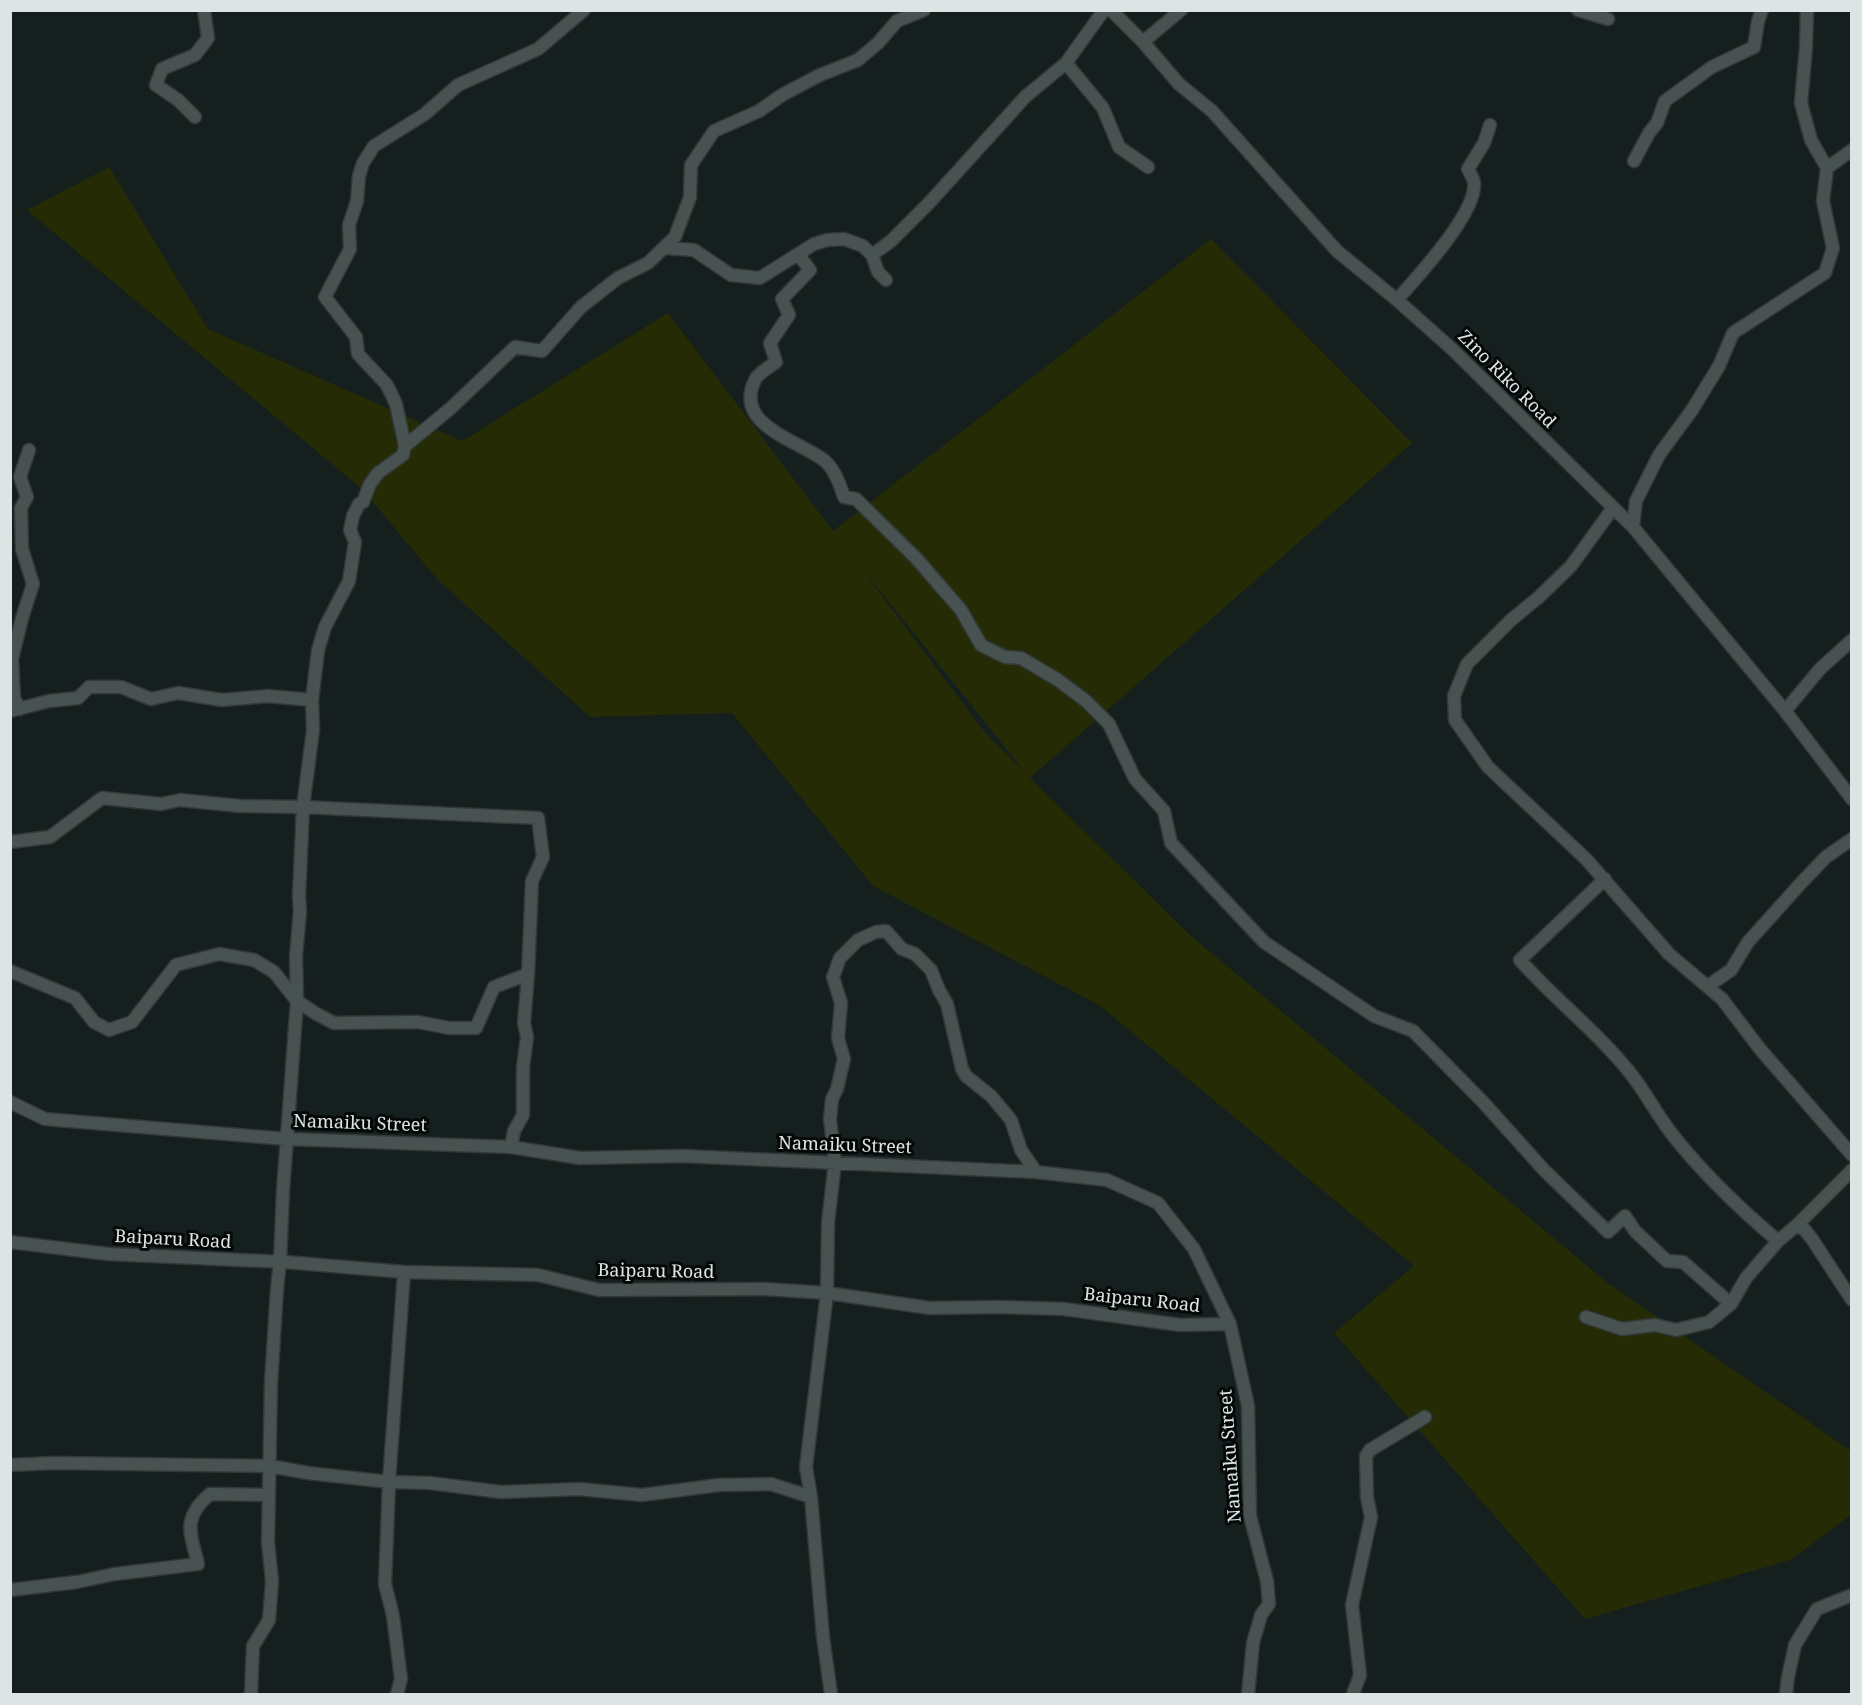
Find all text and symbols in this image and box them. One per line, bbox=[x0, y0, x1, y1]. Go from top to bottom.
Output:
street label: Zino Riko Road bbox=[1454, 324, 1562, 432]
street label: Namaiku Street bbox=[293, 1108, 427, 1136]
street label: Namaiku Street bbox=[778, 1130, 912, 1158]
street label: Baiparu Road bbox=[114, 1223, 232, 1253]
street label: Baiparu Road bbox=[597, 1257, 715, 1283]
street label: Baiparu Road bbox=[1083, 1281, 1201, 1317]
street label: Namaiku Street bbox=[1212, 1389, 1246, 1524]

